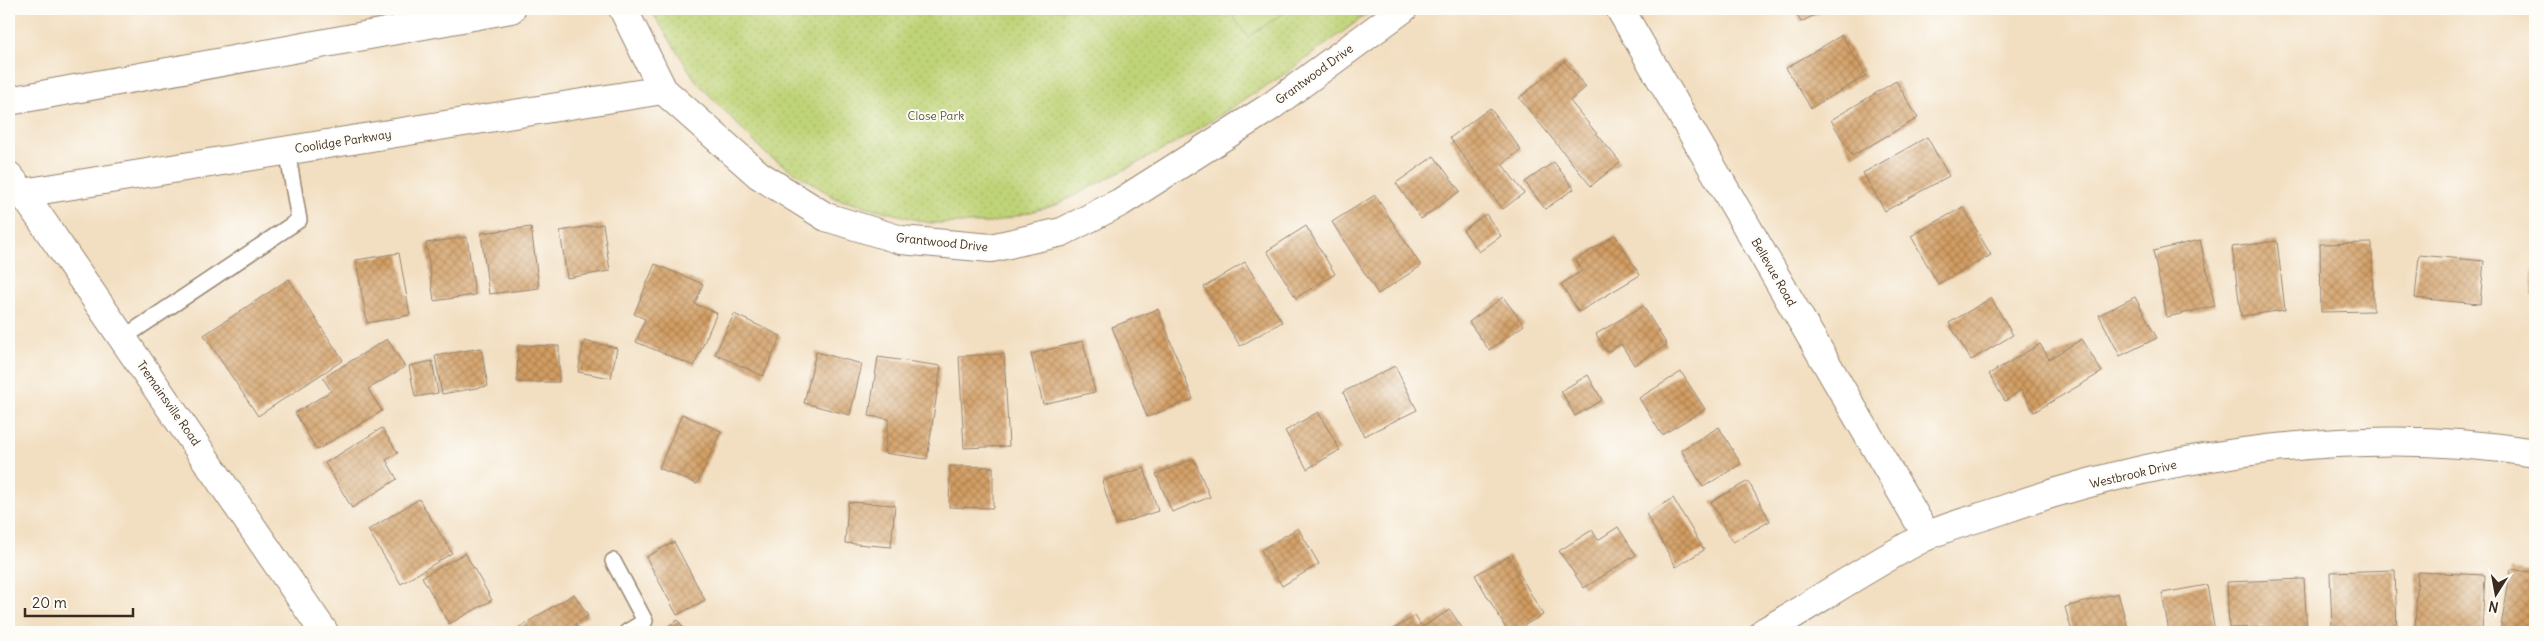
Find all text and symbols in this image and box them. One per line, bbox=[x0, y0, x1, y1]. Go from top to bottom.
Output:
street label: Grantwood Drive bbox=[1272, 41, 1356, 107]
park label: Close Park bbox=[908, 108, 964, 123]
street label: Coolidge Parkway bbox=[294, 126, 392, 156]
street label: Grantwood Drive bbox=[895, 230, 989, 254]
street label: Bellevue Road bbox=[1748, 235, 1800, 309]
street label: Tremainsville Road bbox=[134, 358, 204, 448]
street label: Westbrook Drive bbox=[2088, 457, 2178, 491]
north arrow bbox=[2472, 568, 2522, 618]
scale bar bbox=[25, 586, 132, 618]
text: 20 m bbox=[32, 593, 67, 612]
text: N bbox=[2487, 597, 2500, 617]

